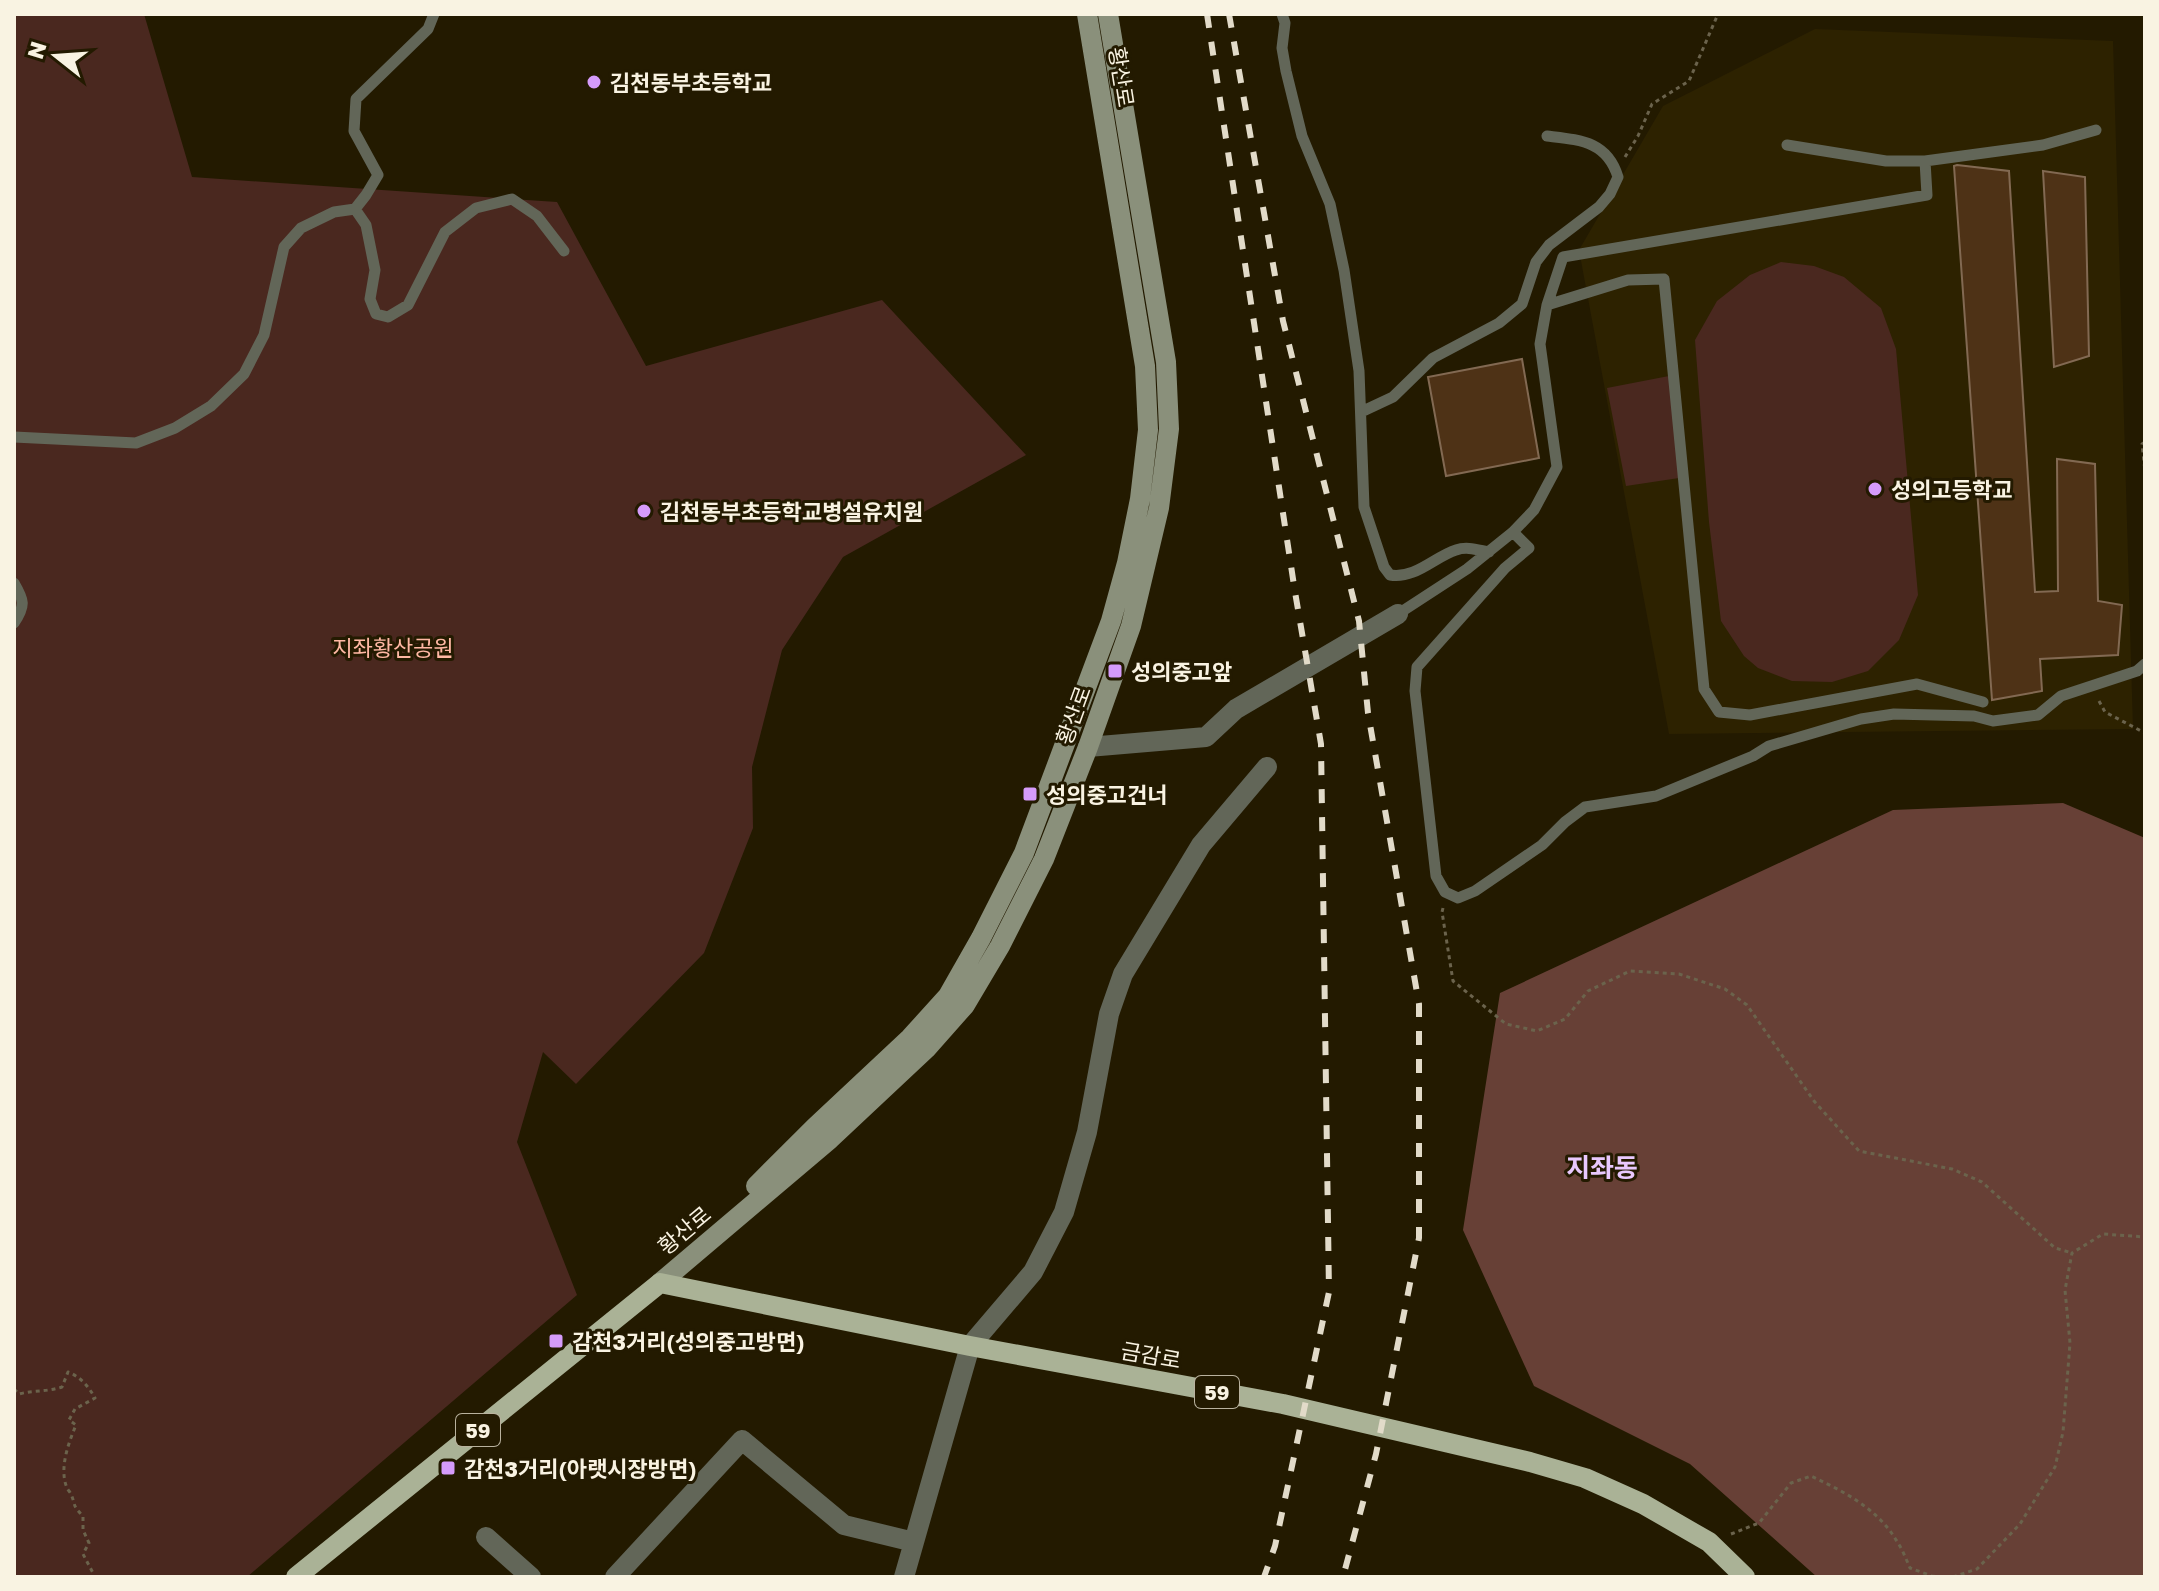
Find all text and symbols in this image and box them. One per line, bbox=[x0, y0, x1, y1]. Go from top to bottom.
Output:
north arrow bbox=[16, 16, 96, 96]
text: N bbox=[21, 38, 52, 62]
street label: 황산로 bbox=[1104, 45, 1140, 109]
place label: 김천동부초등학교 bbox=[610, 69, 772, 96]
marker: 김천동부초등학교 bbox=[585, 73, 603, 91]
place label: 성의고등학교 bbox=[1891, 476, 2012, 503]
marker: 성의고등학교 bbox=[1866, 480, 1884, 498]
place label: 김천동부초등학교병설유치원 bbox=[660, 498, 923, 525]
marker: 김천동부초등학교병설유치원 bbox=[635, 502, 653, 520]
park label: 지좌황산공원 bbox=[332, 634, 454, 661]
place label: 성의중고앞 bbox=[1131, 658, 1232, 685]
marker: 성의중고앞 bbox=[1106, 662, 1124, 680]
street label: 황산로 bbox=[1050, 682, 1096, 748]
place label: 성의중고건너 bbox=[1046, 781, 1167, 808]
marker: 성의중고건너 bbox=[1021, 785, 1039, 803]
district label: 지좌동 bbox=[1566, 1152, 1638, 1183]
street label: 황산로 bbox=[652, 1200, 716, 1260]
place label: 감천3거리(성의중고방면) bbox=[572, 1328, 805, 1355]
marker: 감천3거리(성의중고방면) bbox=[547, 1332, 565, 1350]
street label: 금감로 bbox=[1119, 1336, 1183, 1374]
road number: 59 bbox=[1195, 1376, 1239, 1408]
road number: 59 bbox=[456, 1414, 500, 1446]
place label: 감천3거리(아랫시장방면) bbox=[464, 1455, 697, 1482]
marker: 감천3거리(아랫시장방면) bbox=[439, 1459, 457, 1477]

